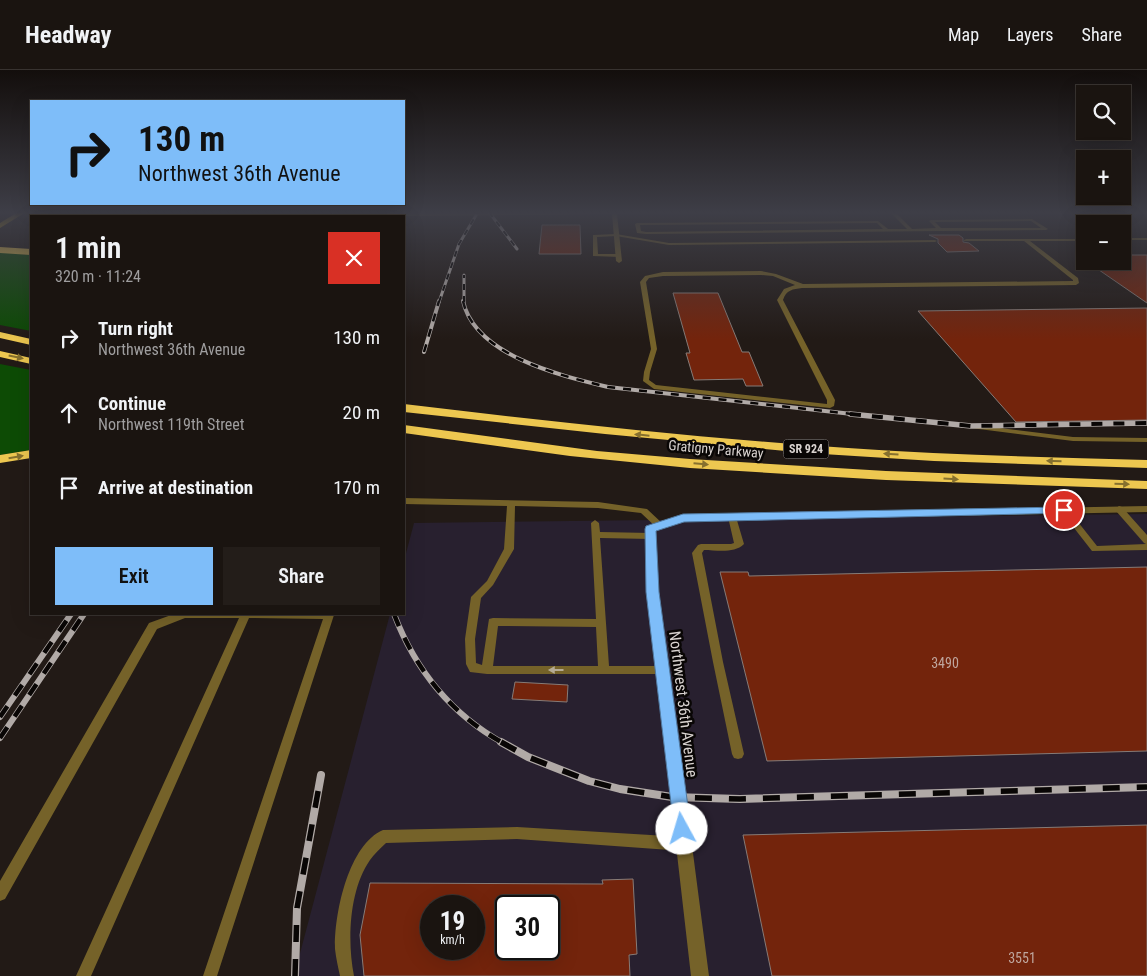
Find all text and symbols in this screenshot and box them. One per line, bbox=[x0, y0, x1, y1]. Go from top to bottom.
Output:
text: Headway bbox=[25, 21, 111, 49]
text: Map bbox=[948, 24, 979, 45]
text: Layers bbox=[1007, 24, 1054, 45]
text: Share bbox=[1082, 24, 1122, 45]
map controls bbox=[1076, 85, 1131, 270]
button: search bbox=[1076, 85, 1131, 140]
text: 130 m bbox=[138, 119, 225, 160]
icon: right bbox=[55, 120, 120, 185]
button: + bbox=[1076, 150, 1131, 205]
text: Northwest 36th Avenue bbox=[138, 161, 341, 186]
button: − bbox=[1076, 215, 1131, 270]
text: 1 min bbox=[55, 230, 121, 265]
button: close bbox=[328, 232, 380, 284]
text: 320 m · 11:24 bbox=[55, 267, 141, 286]
text: Turn right bbox=[98, 317, 173, 340]
icon: right bbox=[55, 324, 83, 352]
text: 130 m bbox=[333, 326, 380, 349]
text: Northwest 36th Avenue bbox=[98, 340, 245, 359]
one-way arrow bbox=[8, 353, 23, 361]
text: Continue bbox=[98, 392, 166, 415]
icon: ahead bbox=[55, 399, 83, 427]
text: 20 m bbox=[343, 401, 380, 424]
text: Northwest 119th Street bbox=[98, 415, 245, 434]
one-way arrow bbox=[634, 430, 650, 438]
street label: Gratigny Parkway bbox=[668, 437, 764, 461]
road number: SR 924 bbox=[784, 439, 828, 458]
one-way arrow bbox=[883, 449, 899, 457]
one-way arrow bbox=[8, 452, 24, 460]
one-way arrow bbox=[1045, 457, 1061, 465]
one-way arrow bbox=[694, 460, 710, 468]
icon: arrive bbox=[55, 474, 83, 502]
text: Arrive at destination bbox=[98, 476, 253, 499]
text: 170 m bbox=[333, 476, 380, 499]
one-way arrow bbox=[943, 476, 959, 484]
one-way arrow bbox=[1115, 481, 1131, 489]
pin bbox=[1043, 489, 1085, 531]
icon: arrive bbox=[1050, 496, 1078, 524]
button: Exit bbox=[55, 547, 213, 605]
button: Share bbox=[223, 547, 380, 605]
street label: Northwest 36th Avenue bbox=[665, 630, 702, 778]
house number: 3490 bbox=[931, 655, 959, 671]
one-way arrow bbox=[547, 666, 563, 674]
position arrow bbox=[655, 802, 707, 854]
speed limit sign: 30 bbox=[495, 895, 560, 960]
text: 19 bbox=[440, 907, 465, 936]
text: km/h bbox=[440, 933, 465, 947]
house number: 3551 bbox=[1008, 950, 1036, 966]

